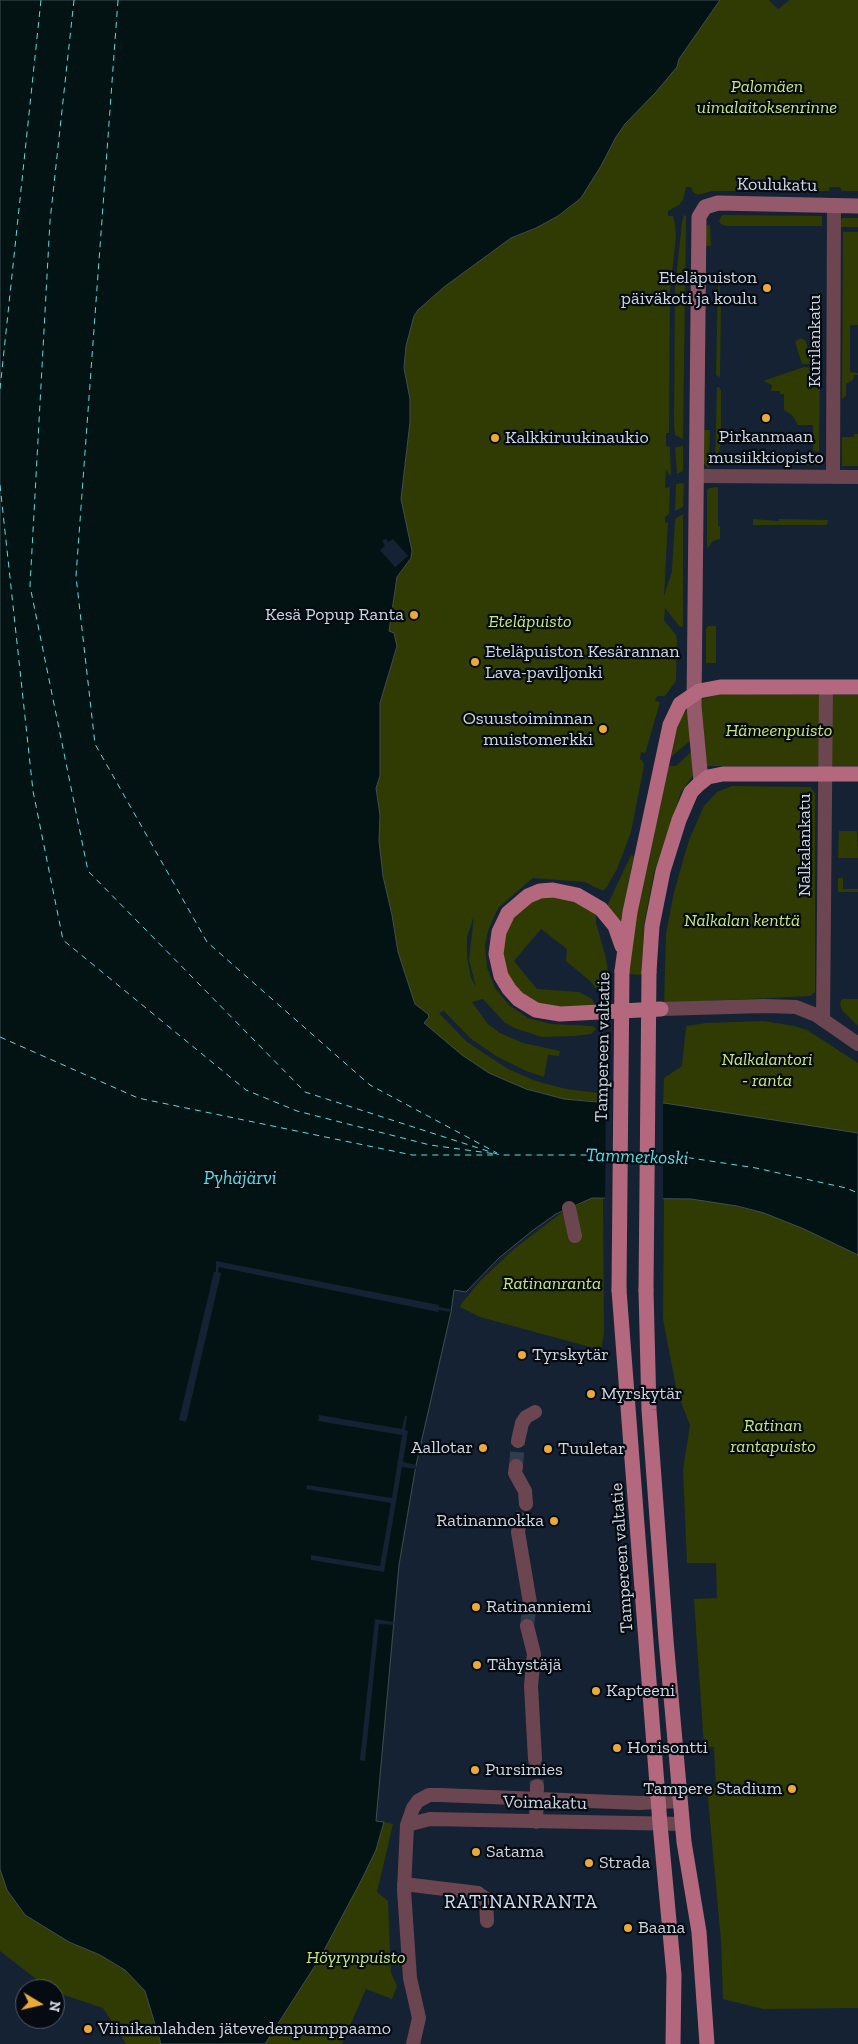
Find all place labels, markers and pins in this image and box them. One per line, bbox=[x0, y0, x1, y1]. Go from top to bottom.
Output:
place label: Eteläpuiston päiväkoti ja koulu bbox=[621, 267, 757, 310]
marker: Eteläpuiston päiväkoti ja koulu bbox=[761, 282, 773, 294]
marker: Pirkanmaan musiikkiopisto bbox=[760, 412, 772, 424]
place label: Pirkanmaan musiikkiopisto bbox=[708, 426, 824, 468]
place label: Kalkkiruukinaukio bbox=[505, 427, 649, 449]
marker: Kalkkiruukinaukio bbox=[489, 432, 501, 444]
place label: Kesä Popup Ranta bbox=[265, 604, 404, 626]
marker: Kesä Popup Ranta bbox=[408, 609, 420, 621]
place label: Eteläpuiston Kesärannan Lava-paviljonki bbox=[485, 641, 680, 684]
marker: Eteläpuiston Kesärannan Lava-paviljonki bbox=[469, 656, 481, 668]
place label: Osuustoiminnan muistomerkki bbox=[463, 708, 593, 751]
marker: Osuustoiminnan muistomerkki bbox=[597, 723, 609, 735]
place label: Tyrskytär bbox=[532, 1344, 609, 1366]
marker: Tyrskytär bbox=[516, 1349, 528, 1361]
place label: Myrskytär bbox=[601, 1383, 682, 1405]
marker: Myrskytär bbox=[585, 1388, 597, 1400]
place label: Aallotar bbox=[411, 1437, 473, 1459]
place label: Tuuletar bbox=[558, 1438, 626, 1460]
marker: Aallotar bbox=[477, 1442, 489, 1454]
marker: Tuuletar bbox=[542, 1443, 554, 1455]
place label: Ratinannokka bbox=[436, 1510, 544, 1532]
marker: Ratinannokka bbox=[548, 1515, 560, 1527]
place label: Ratinanniemi bbox=[486, 1596, 591, 1618]
marker: Ratinanniemi bbox=[470, 1601, 482, 1613]
place label: Tähystäjä bbox=[487, 1654, 561, 1676]
marker: Tähystäjä bbox=[471, 1659, 483, 1671]
place label: Kapteeni bbox=[606, 1680, 675, 1702]
marker: Kapteeni bbox=[590, 1685, 602, 1697]
place label: Horisontti bbox=[627, 1737, 708, 1759]
marker: Horisontti bbox=[611, 1742, 623, 1754]
place label: Pursimies bbox=[485, 1759, 563, 1781]
marker: Pursimies bbox=[469, 1764, 481, 1776]
place label: Tampere Stadium bbox=[643, 1778, 782, 1800]
marker: Tampere Stadium bbox=[786, 1783, 798, 1795]
place label: Satama bbox=[486, 1841, 544, 1863]
marker: Satama bbox=[470, 1846, 482, 1858]
place label: Strada bbox=[599, 1852, 650, 1874]
marker: Strada bbox=[583, 1857, 595, 1869]
place label: Baana bbox=[638, 1917, 685, 1939]
marker: Baana bbox=[622, 1922, 634, 1934]
place label: Viinikanlahden jätevedenpumppaamo bbox=[98, 2018, 391, 2040]
marker: Viinikanlahden jätevedenpumppaamo bbox=[82, 2023, 94, 2035]

